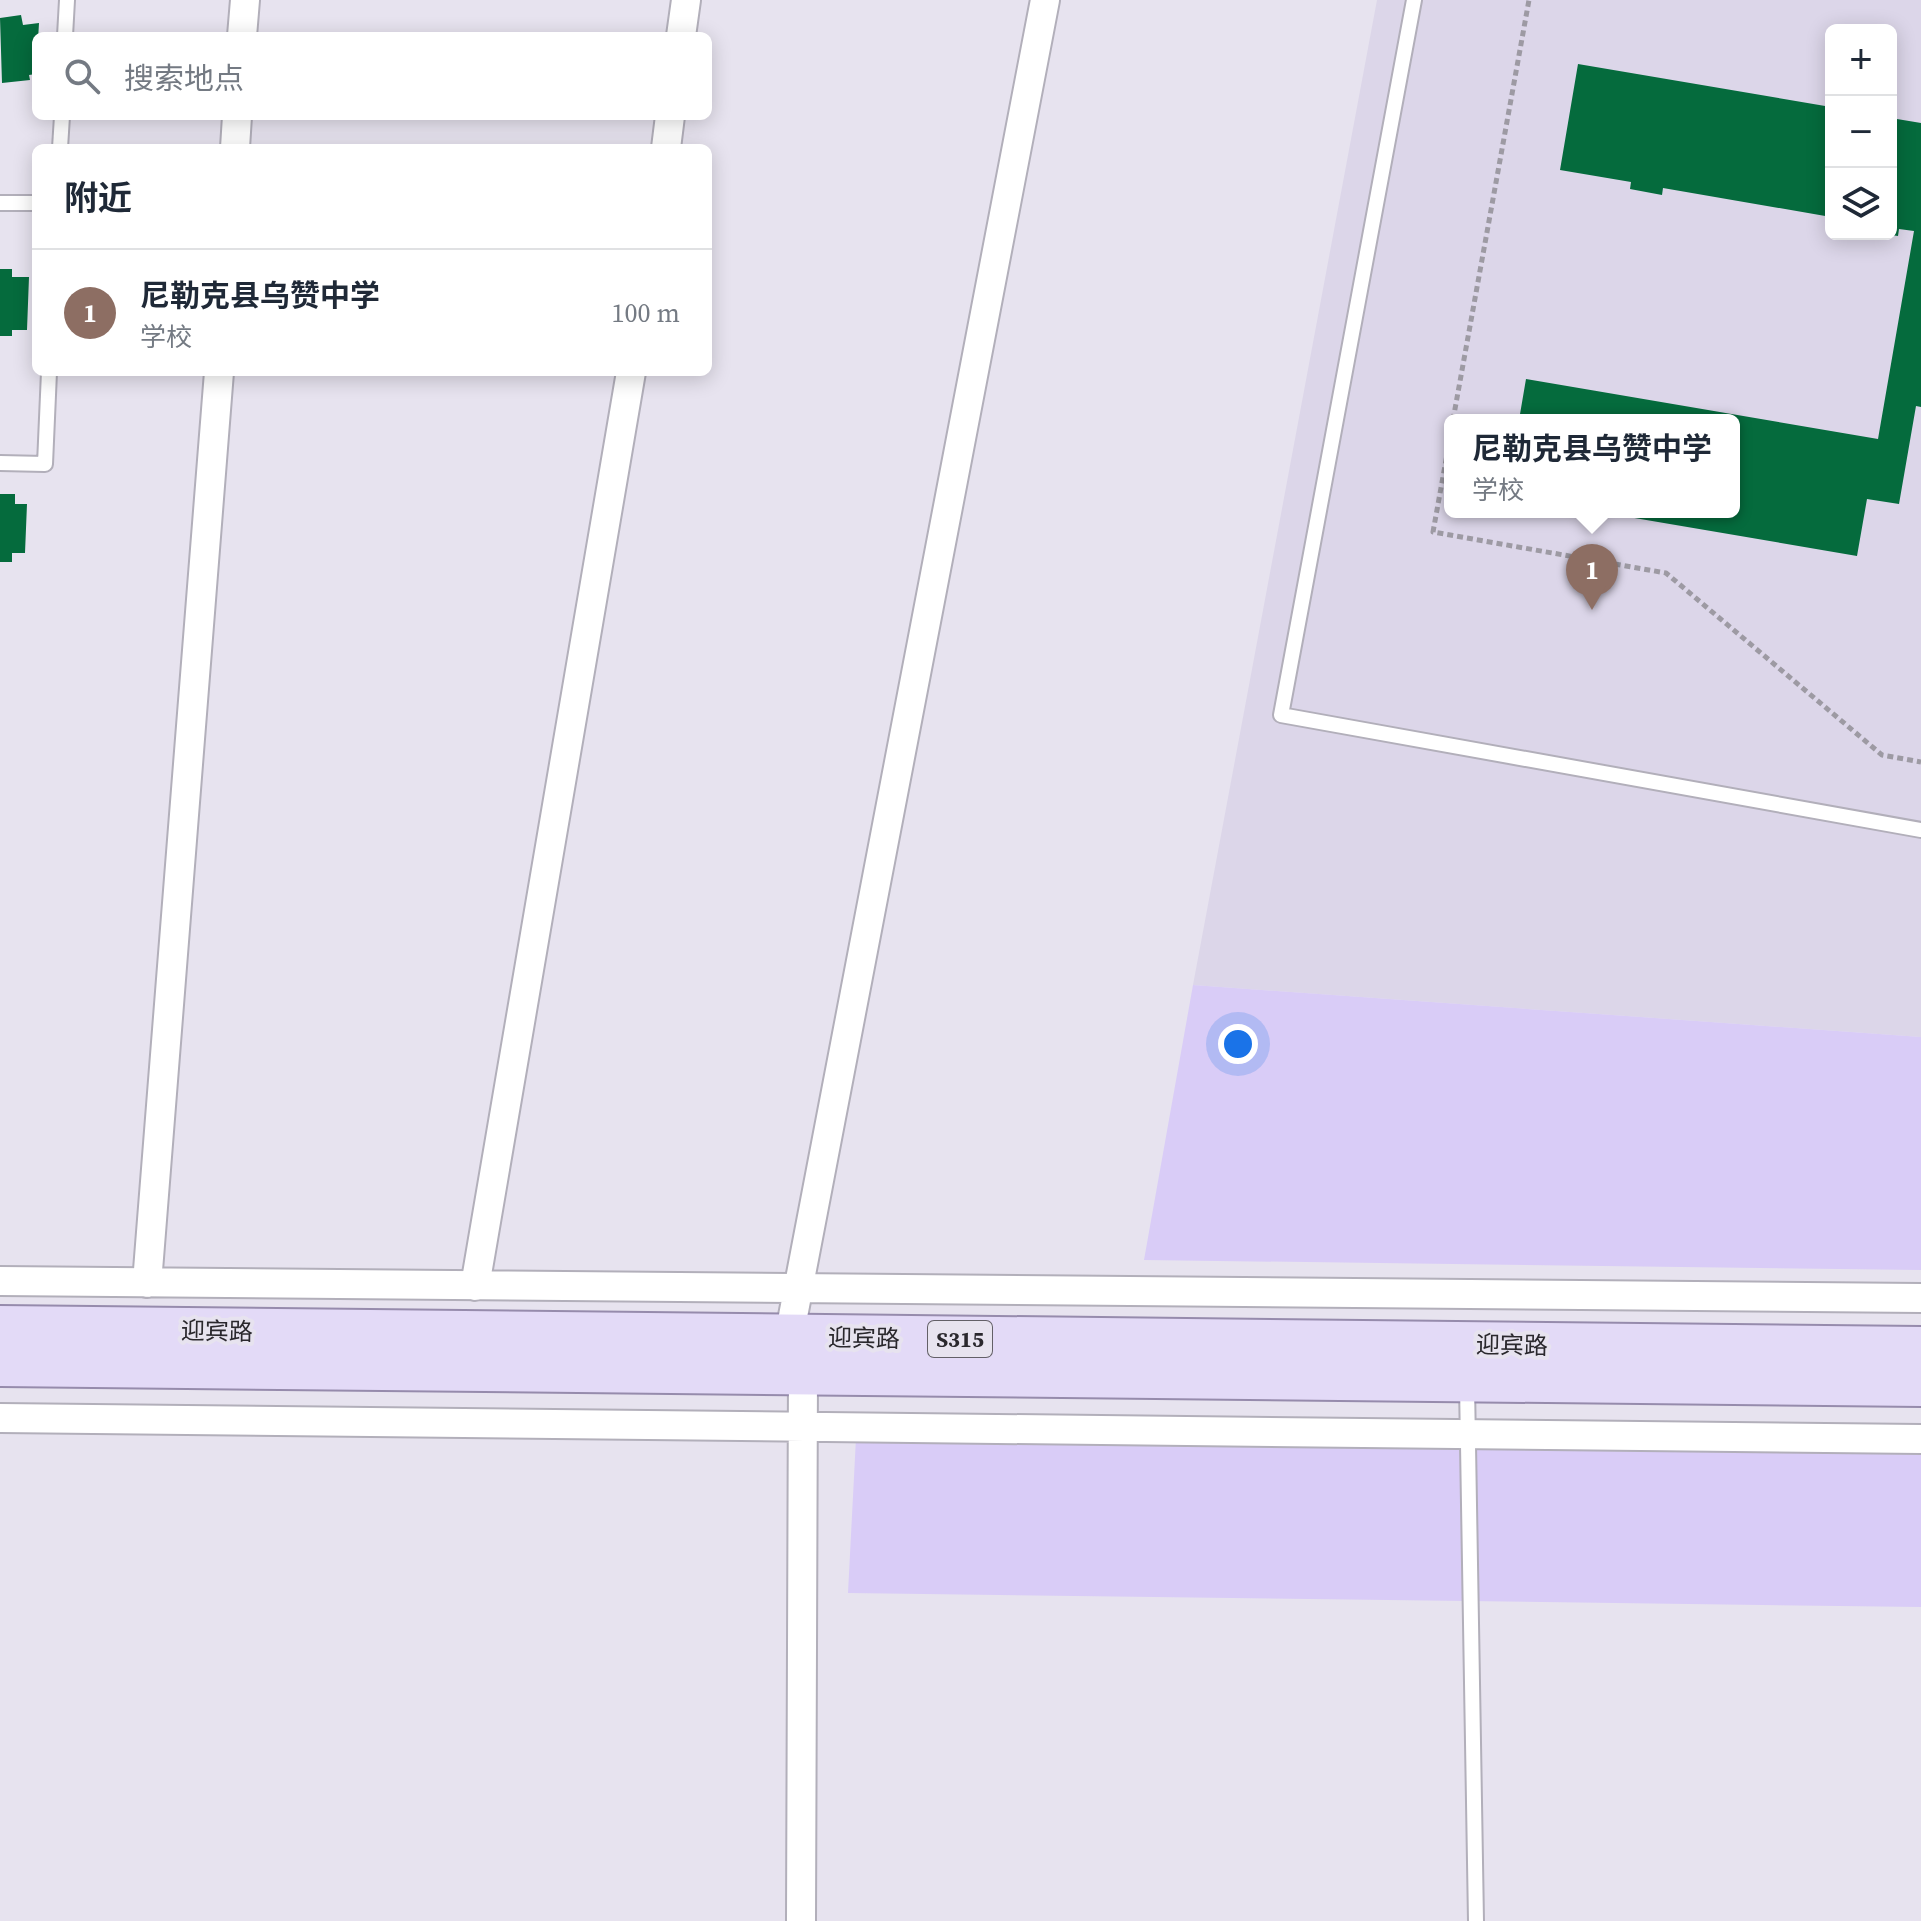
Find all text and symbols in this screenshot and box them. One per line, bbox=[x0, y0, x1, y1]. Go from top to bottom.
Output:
map controls bbox=[1825, 24, 1897, 240]
button: + bbox=[1825, 24, 1897, 96]
search box bbox=[32, 32, 712, 120]
icon: search bbox=[60, 54, 104, 98]
text: 搜索地点 bbox=[124, 58, 244, 99]
button: − bbox=[1825, 96, 1897, 168]
button: layers bbox=[1825, 168, 1897, 240]
text: 附近 bbox=[64, 175, 132, 221]
text: 尼勒克县乌赞中学 bbox=[140, 275, 380, 316]
text: 1 bbox=[83, 295, 97, 331]
text: 100 m bbox=[612, 295, 680, 331]
text: 学校 bbox=[140, 319, 192, 355]
popup bbox=[1444, 414, 1740, 518]
text: 尼勒克县乌赞中学 bbox=[1472, 428, 1712, 469]
text: 学校 bbox=[1472, 472, 1524, 508]
pin: 1 bbox=[1566, 544, 1618, 610]
your location bbox=[1218, 1024, 1258, 1064]
street label: 迎宾路 bbox=[181, 1314, 253, 1348]
street label: 迎宾路 bbox=[828, 1321, 900, 1355]
road number: S315 bbox=[928, 1321, 992, 1357]
street label: 迎宾路 bbox=[1476, 1328, 1548, 1362]

